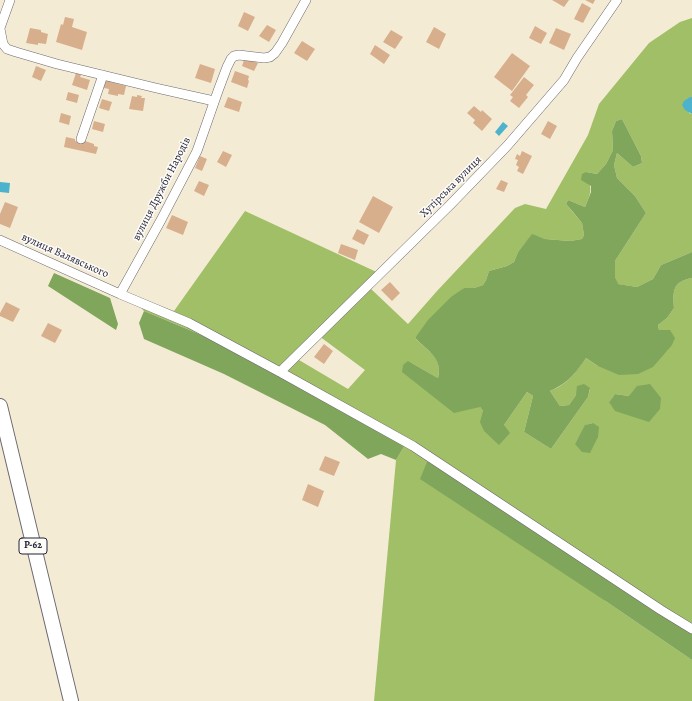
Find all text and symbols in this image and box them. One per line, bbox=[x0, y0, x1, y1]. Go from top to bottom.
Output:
street label: вулиця Дружби Народів bbox=[130, 135, 194, 243]
street label: Хутірська вулиця bbox=[418, 154, 484, 220]
street label: вулиця Валявського bbox=[19, 231, 111, 281]
road number: Р-62 bbox=[19, 538, 47, 554]

